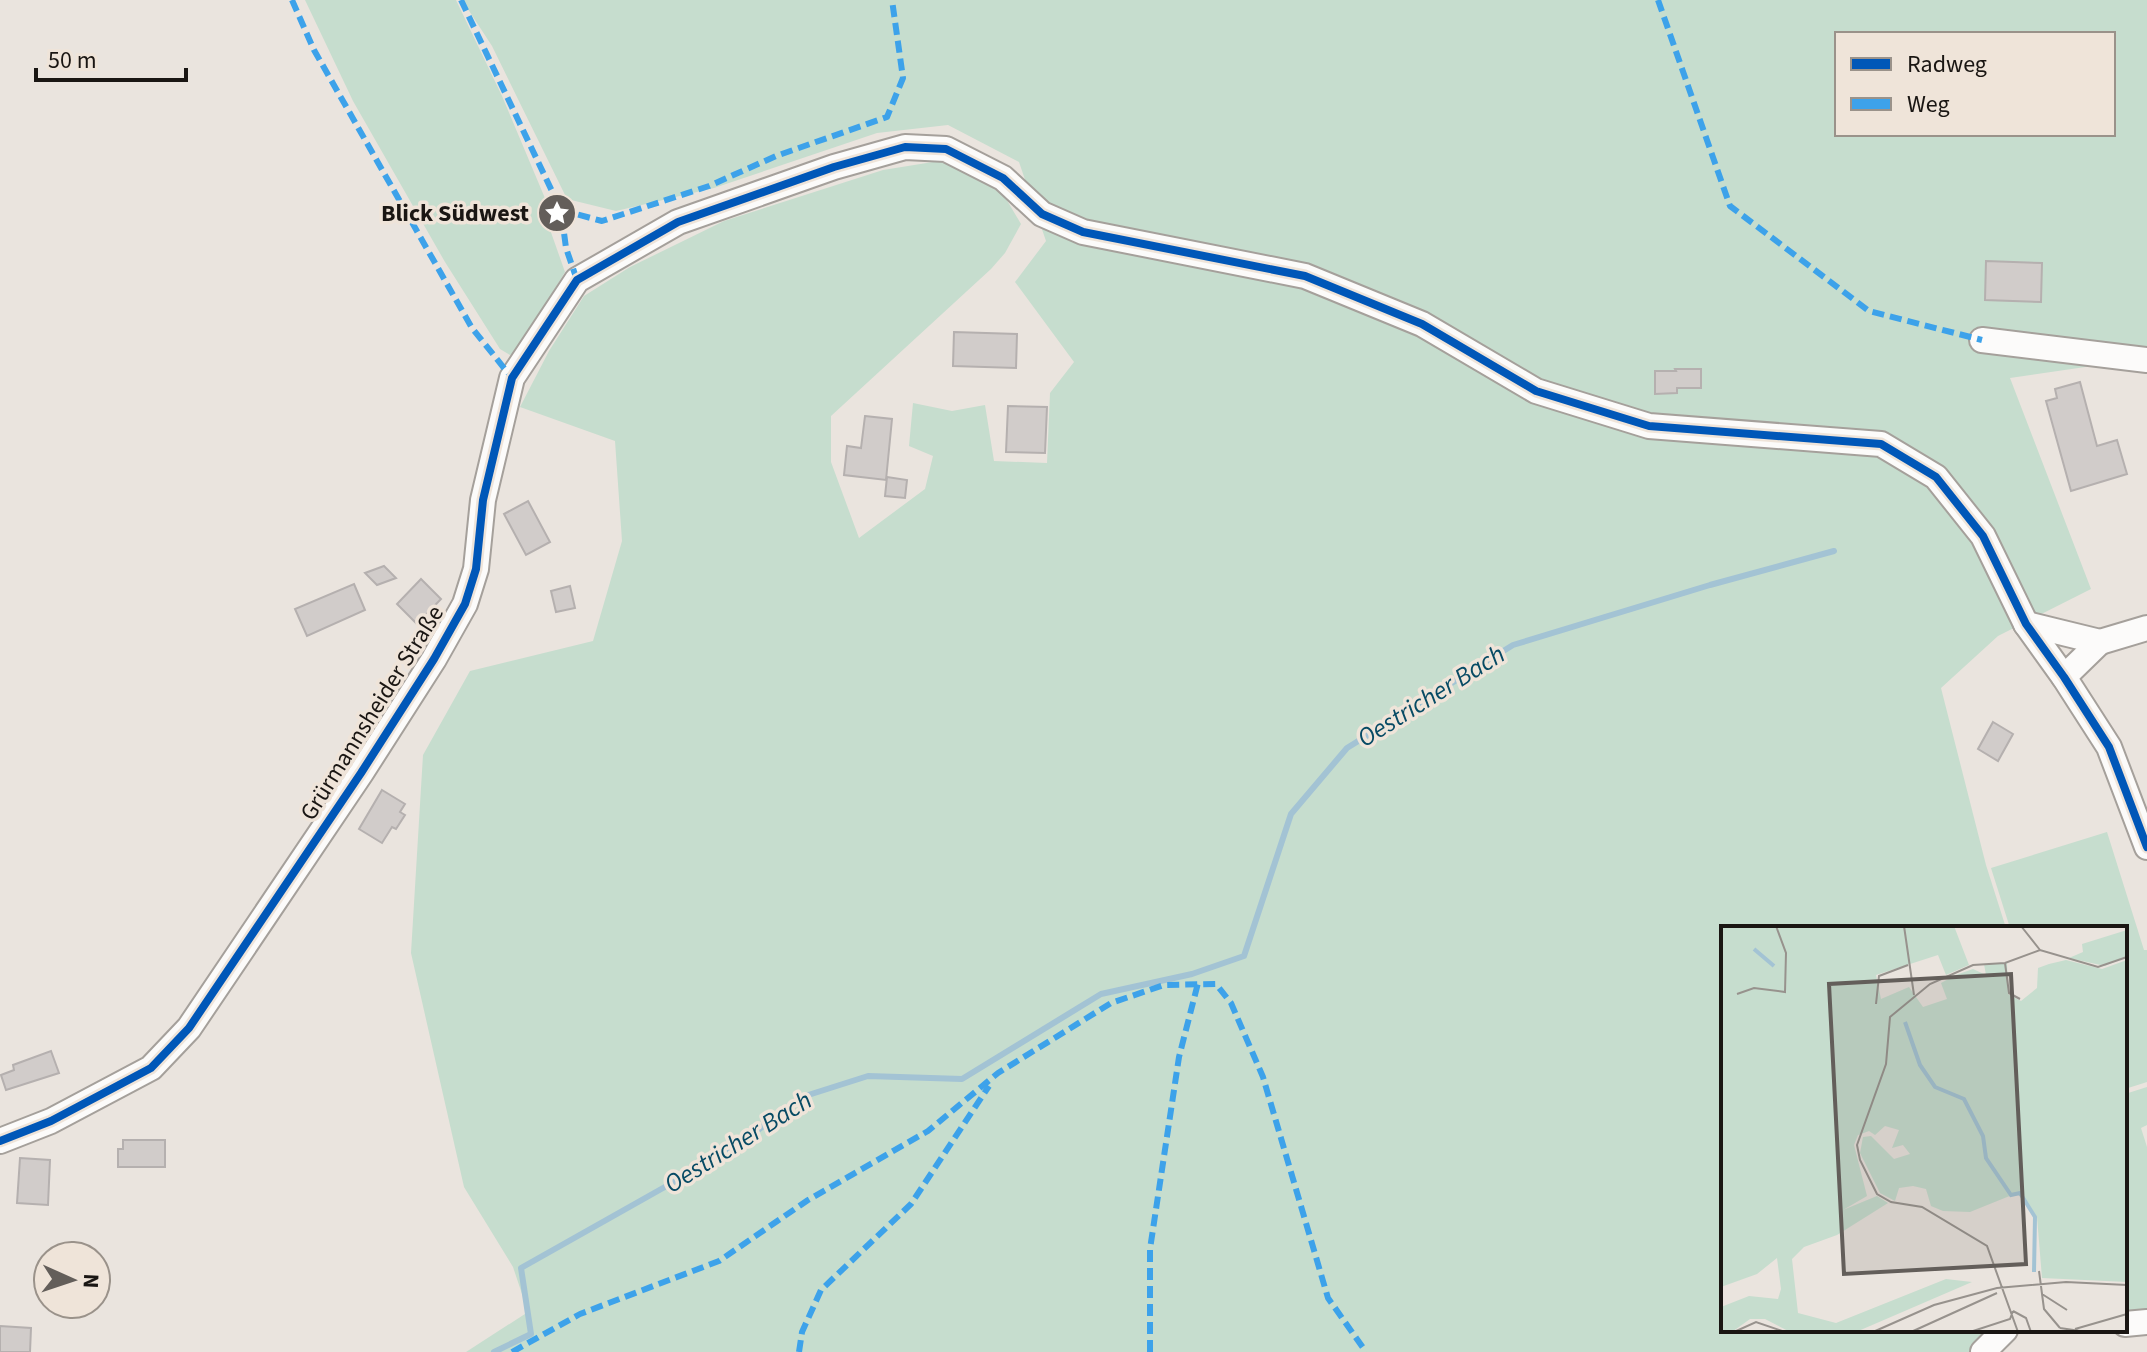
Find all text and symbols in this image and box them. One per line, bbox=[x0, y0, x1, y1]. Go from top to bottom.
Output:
scale bar bbox=[36, 32, 186, 82]
legend bbox=[1835, 32, 2115, 136]
text: 50 m bbox=[48, 43, 97, 78]
text: Radweg bbox=[1907, 47, 1987, 82]
text: Weg bbox=[1907, 87, 1950, 122]
place icon: Blick Südwest bbox=[536, 192, 578, 234]
place label: Blick Südwest bbox=[381, 196, 529, 231]
street label: Grürmannsheider Straße bbox=[291, 599, 453, 827]
water label: Oestricher Bach bbox=[1350, 636, 1512, 756]
inset map bbox=[1721, 926, 2127, 1332]
water label: Oestricher Bach bbox=[657, 1082, 819, 1202]
north arrow bbox=[32, 1240, 112, 1320]
text: N bbox=[75, 1273, 107, 1289]

